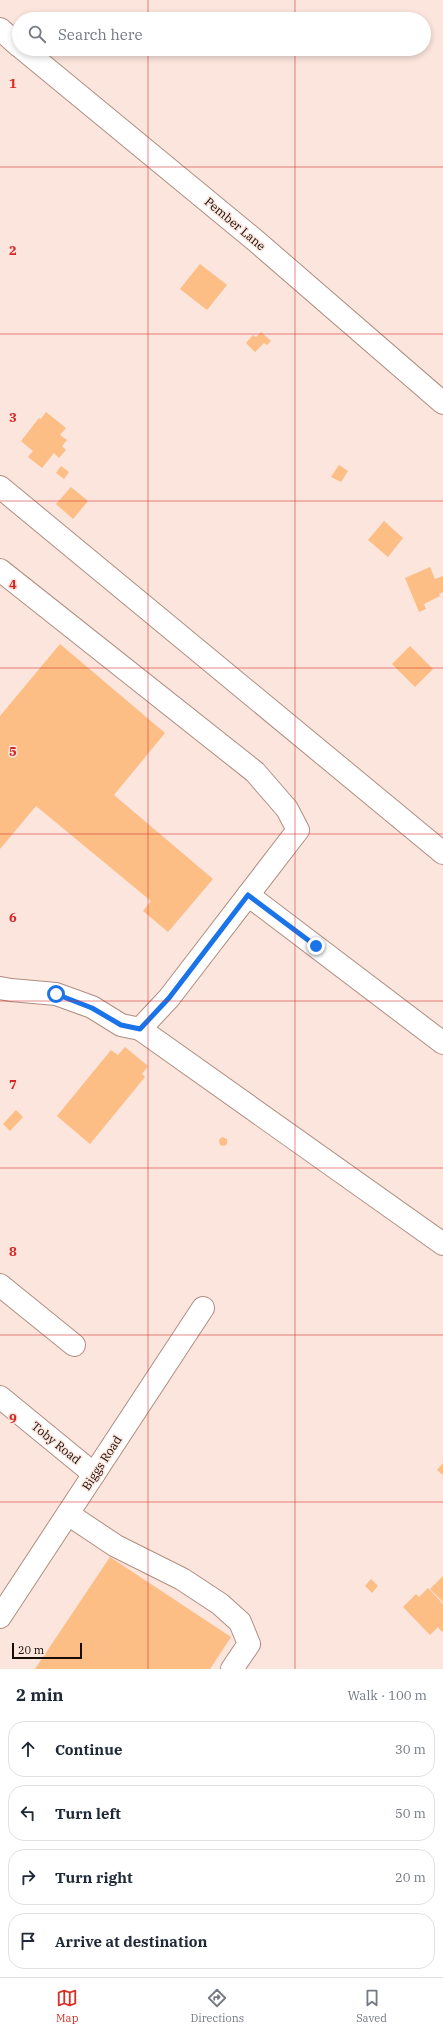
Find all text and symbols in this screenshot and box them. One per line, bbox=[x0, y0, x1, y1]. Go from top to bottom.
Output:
search box bbox=[12, 12, 431, 56]
icon: search bbox=[26, 23, 48, 45]
text: Search here bbox=[58, 25, 143, 44]
text: 1 bbox=[9, 75, 17, 92]
street label: Pember Lane bbox=[202, 194, 269, 253]
text: 2 bbox=[9, 242, 17, 259]
text: 3 bbox=[9, 409, 17, 426]
text: 4 bbox=[9, 576, 17, 593]
text: 5 bbox=[9, 743, 17, 760]
text: 6 bbox=[9, 909, 17, 926]
route end bbox=[307, 937, 325, 955]
route start bbox=[47, 985, 65, 1003]
text: 7 bbox=[9, 1076, 17, 1093]
text: 8 bbox=[9, 1243, 17, 1260]
text: 9 bbox=[9, 1410, 17, 1427]
street label: Toby Road bbox=[29, 1418, 84, 1467]
street label: Biggs Road bbox=[78, 1433, 125, 1493]
scale bar bbox=[12, 1641, 82, 1660]
text: 20 m bbox=[18, 1643, 44, 1657]
text: 2 min bbox=[16, 1684, 64, 1706]
text: Walk · 100 m bbox=[348, 1687, 427, 1704]
icon: ahead bbox=[17, 1738, 39, 1760]
text: Continue bbox=[55, 1740, 122, 1759]
text: 30 m bbox=[395, 1741, 426, 1758]
icon: left bbox=[17, 1802, 39, 1824]
text: Turn left bbox=[55, 1804, 121, 1823]
text: 50 m bbox=[395, 1805, 426, 1822]
icon: right bbox=[17, 1866, 39, 1888]
text: Turn right bbox=[55, 1868, 133, 1887]
text: 20 m bbox=[395, 1869, 426, 1886]
icon: arrive bbox=[17, 1930, 39, 1952]
text: Arrive at destination bbox=[55, 1932, 207, 1951]
tab: Map bbox=[56, 1987, 78, 2025]
tab: Directions bbox=[190, 1987, 244, 2025]
tab: Saved bbox=[356, 1987, 387, 2025]

